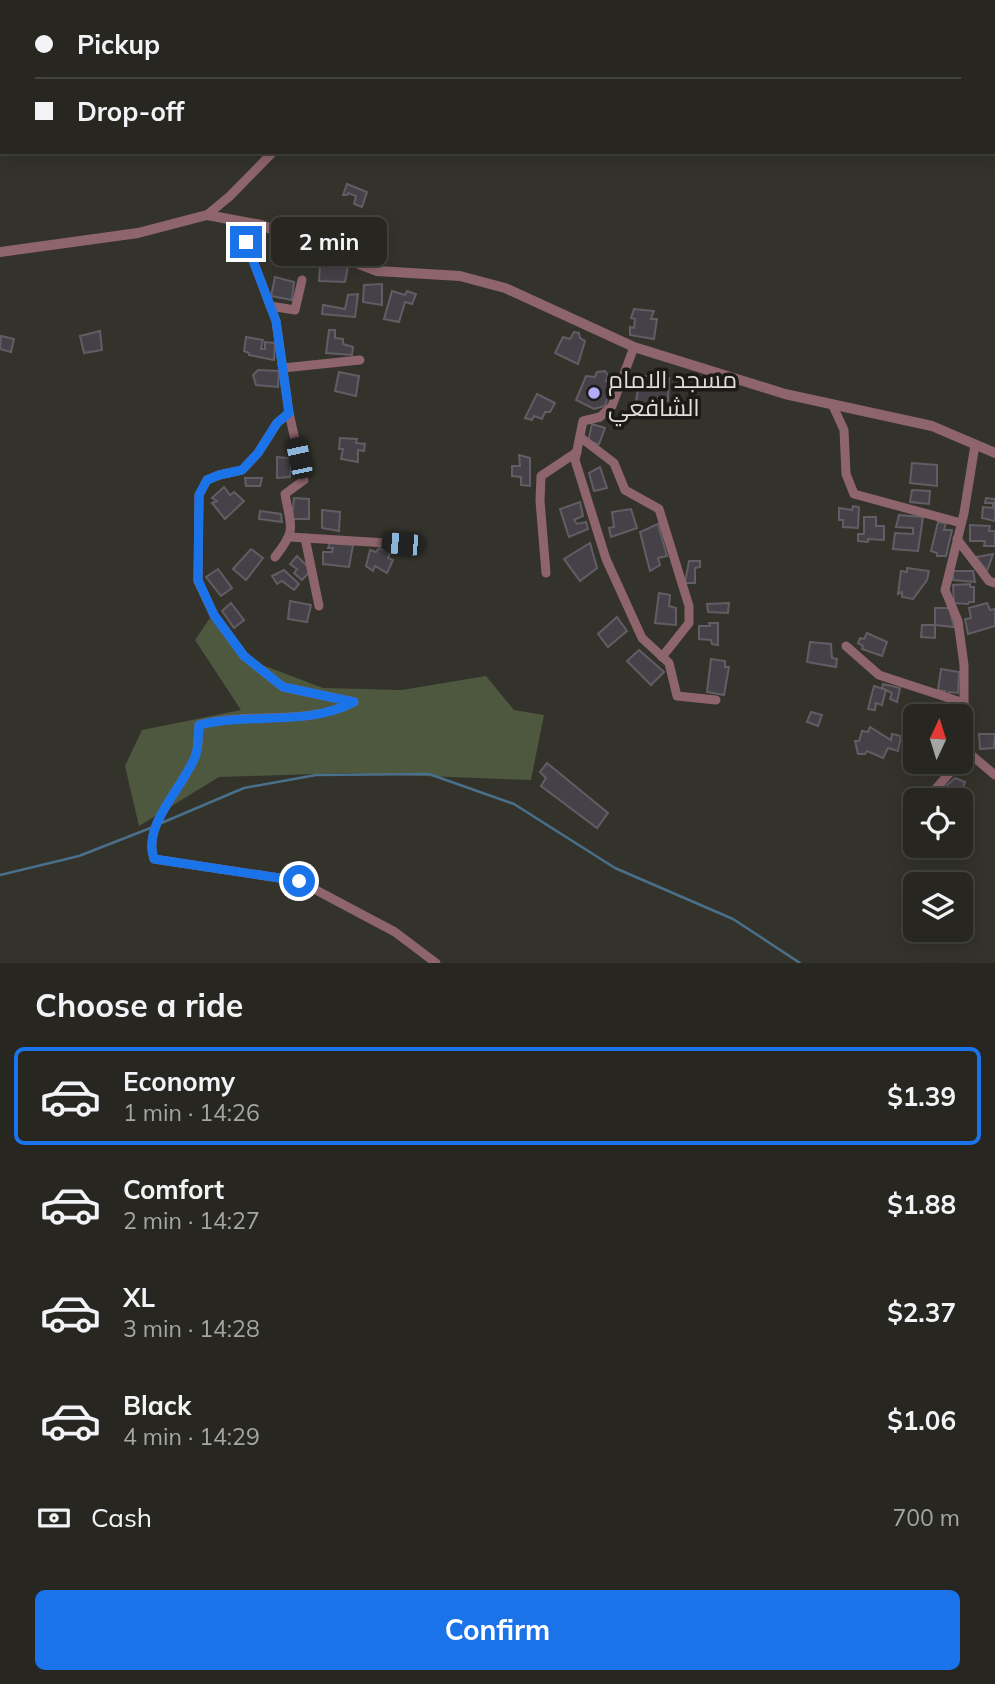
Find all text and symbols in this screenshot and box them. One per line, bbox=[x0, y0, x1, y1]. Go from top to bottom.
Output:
text: Pickup bbox=[77, 28, 160, 61]
text: Drop-off bbox=[77, 95, 184, 128]
callout: 2 min bbox=[270, 218, 386, 266]
route end bbox=[230, 226, 262, 258]
text: 2 min bbox=[299, 227, 359, 256]
place label: مسجد الامام الشافعي bbox=[608, 364, 737, 427]
marker: مسجد الامام الشافعي bbox=[586, 385, 602, 401]
car bbox=[285, 435, 314, 481]
car bbox=[381, 532, 424, 556]
north arrow bbox=[903, 704, 973, 774]
map controls bbox=[903, 704, 973, 942]
button: locate bbox=[903, 788, 973, 858]
route start bbox=[283, 865, 315, 897]
button: layers bbox=[903, 872, 973, 942]
text: Choose a ride bbox=[35, 985, 243, 1025]
icon: car bbox=[39, 1065, 102, 1128]
text: Economy bbox=[123, 1065, 235, 1098]
text: $1.39 bbox=[887, 1080, 956, 1113]
text: 1 min · 14:26 bbox=[123, 1098, 260, 1127]
icon: car bbox=[39, 1173, 102, 1236]
text: Comfort bbox=[123, 1173, 224, 1206]
text: $1.88 bbox=[887, 1188, 956, 1221]
text: 2 min · 14:27 bbox=[123, 1206, 260, 1235]
icon: car bbox=[39, 1281, 102, 1344]
text: XL bbox=[123, 1281, 155, 1314]
text: $2.37 bbox=[887, 1296, 956, 1329]
text: 3 min · 14:28 bbox=[123, 1314, 260, 1343]
icon: car bbox=[39, 1389, 102, 1452]
text: Black bbox=[123, 1389, 191, 1422]
text: $1.06 bbox=[887, 1404, 956, 1437]
text: 4 min · 14:29 bbox=[123, 1422, 260, 1451]
icon: cash bbox=[35, 1499, 73, 1537]
text: Cash bbox=[91, 1501, 152, 1534]
text: 700 m bbox=[892, 1503, 960, 1532]
button: Confirm bbox=[35, 1590, 960, 1670]

